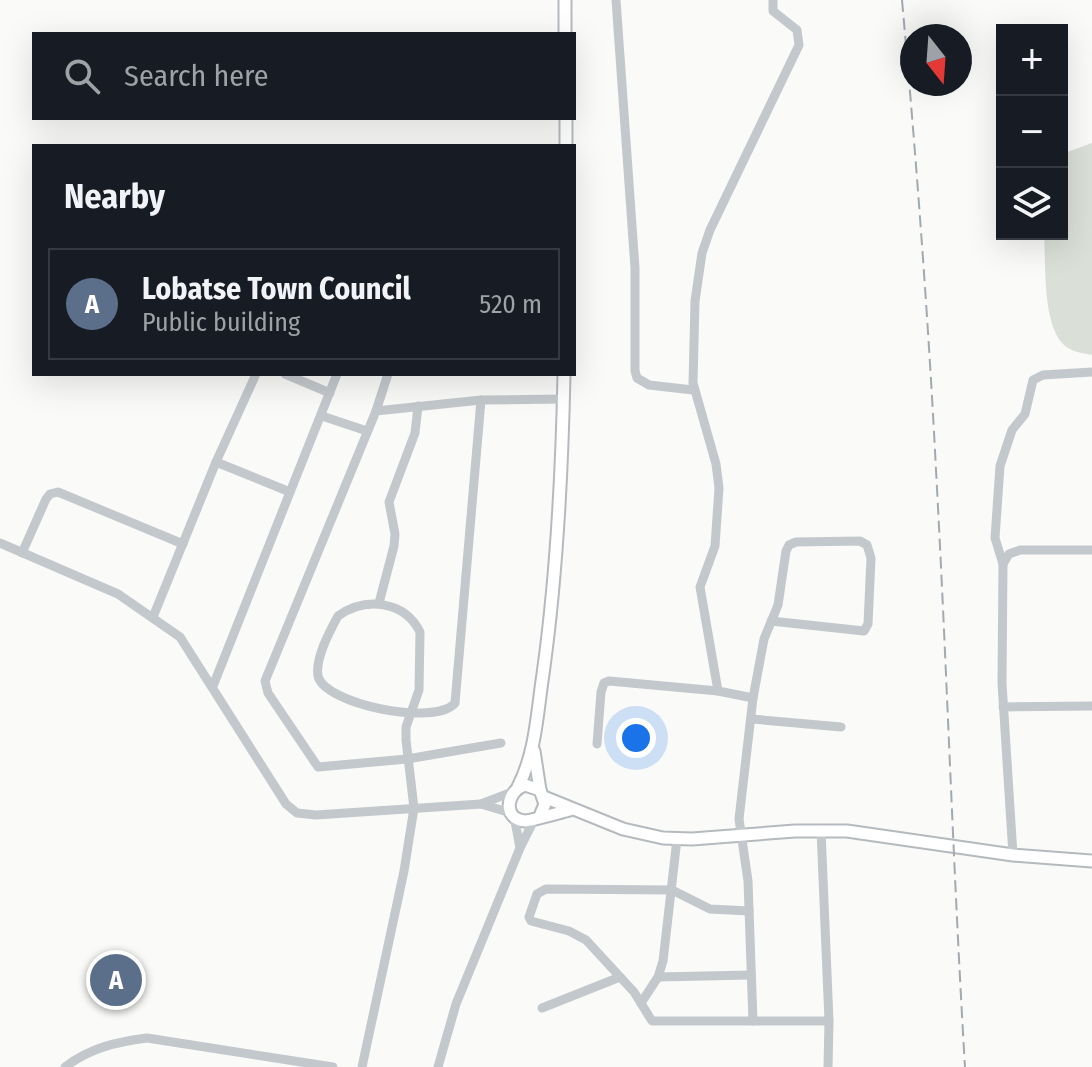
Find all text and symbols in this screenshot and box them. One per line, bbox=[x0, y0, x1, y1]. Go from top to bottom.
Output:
north arrow bbox=[900, 24, 972, 96]
map controls bbox=[996, 24, 1068, 240]
button: + bbox=[996, 24, 1068, 96]
search box bbox=[32, 32, 576, 120]
icon: search bbox=[60, 54, 104, 98]
text: Search here bbox=[124, 58, 269, 94]
button: − bbox=[996, 96, 1068, 168]
button: layers bbox=[996, 168, 1068, 240]
text: Nearby bbox=[64, 176, 165, 217]
text: Lobatse Town Council bbox=[142, 271, 411, 307]
text: A bbox=[85, 289, 99, 320]
text: 520 m bbox=[479, 289, 542, 320]
text: Public building bbox=[142, 307, 300, 338]
your location bbox=[616, 718, 656, 758]
pin: A bbox=[90, 950, 142, 1010]

